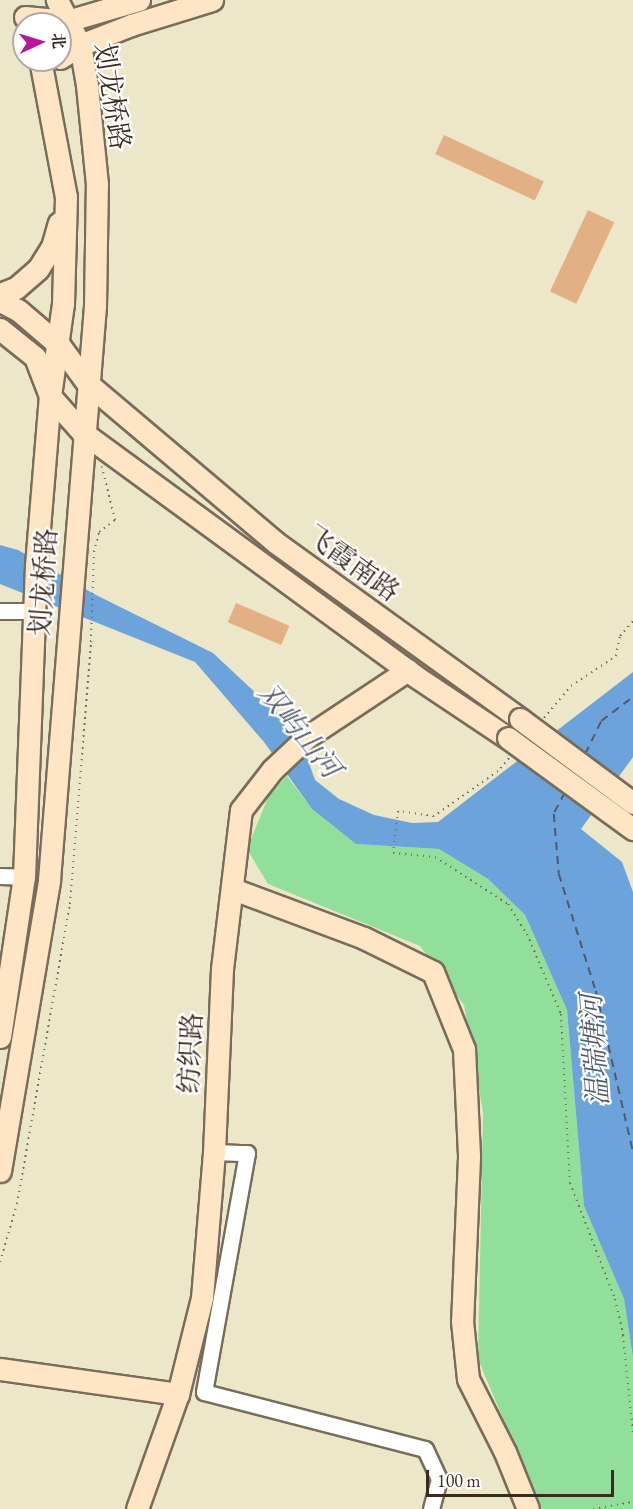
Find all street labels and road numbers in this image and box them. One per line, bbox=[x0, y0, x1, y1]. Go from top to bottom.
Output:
street label: 划龙桥路 bbox=[89, 40, 137, 152]
street label: 飞霞南路 bbox=[300, 518, 406, 608]
street label: 划龙桥路 bbox=[23, 527, 63, 637]
street label: 纺织路 bbox=[172, 1012, 208, 1094]

